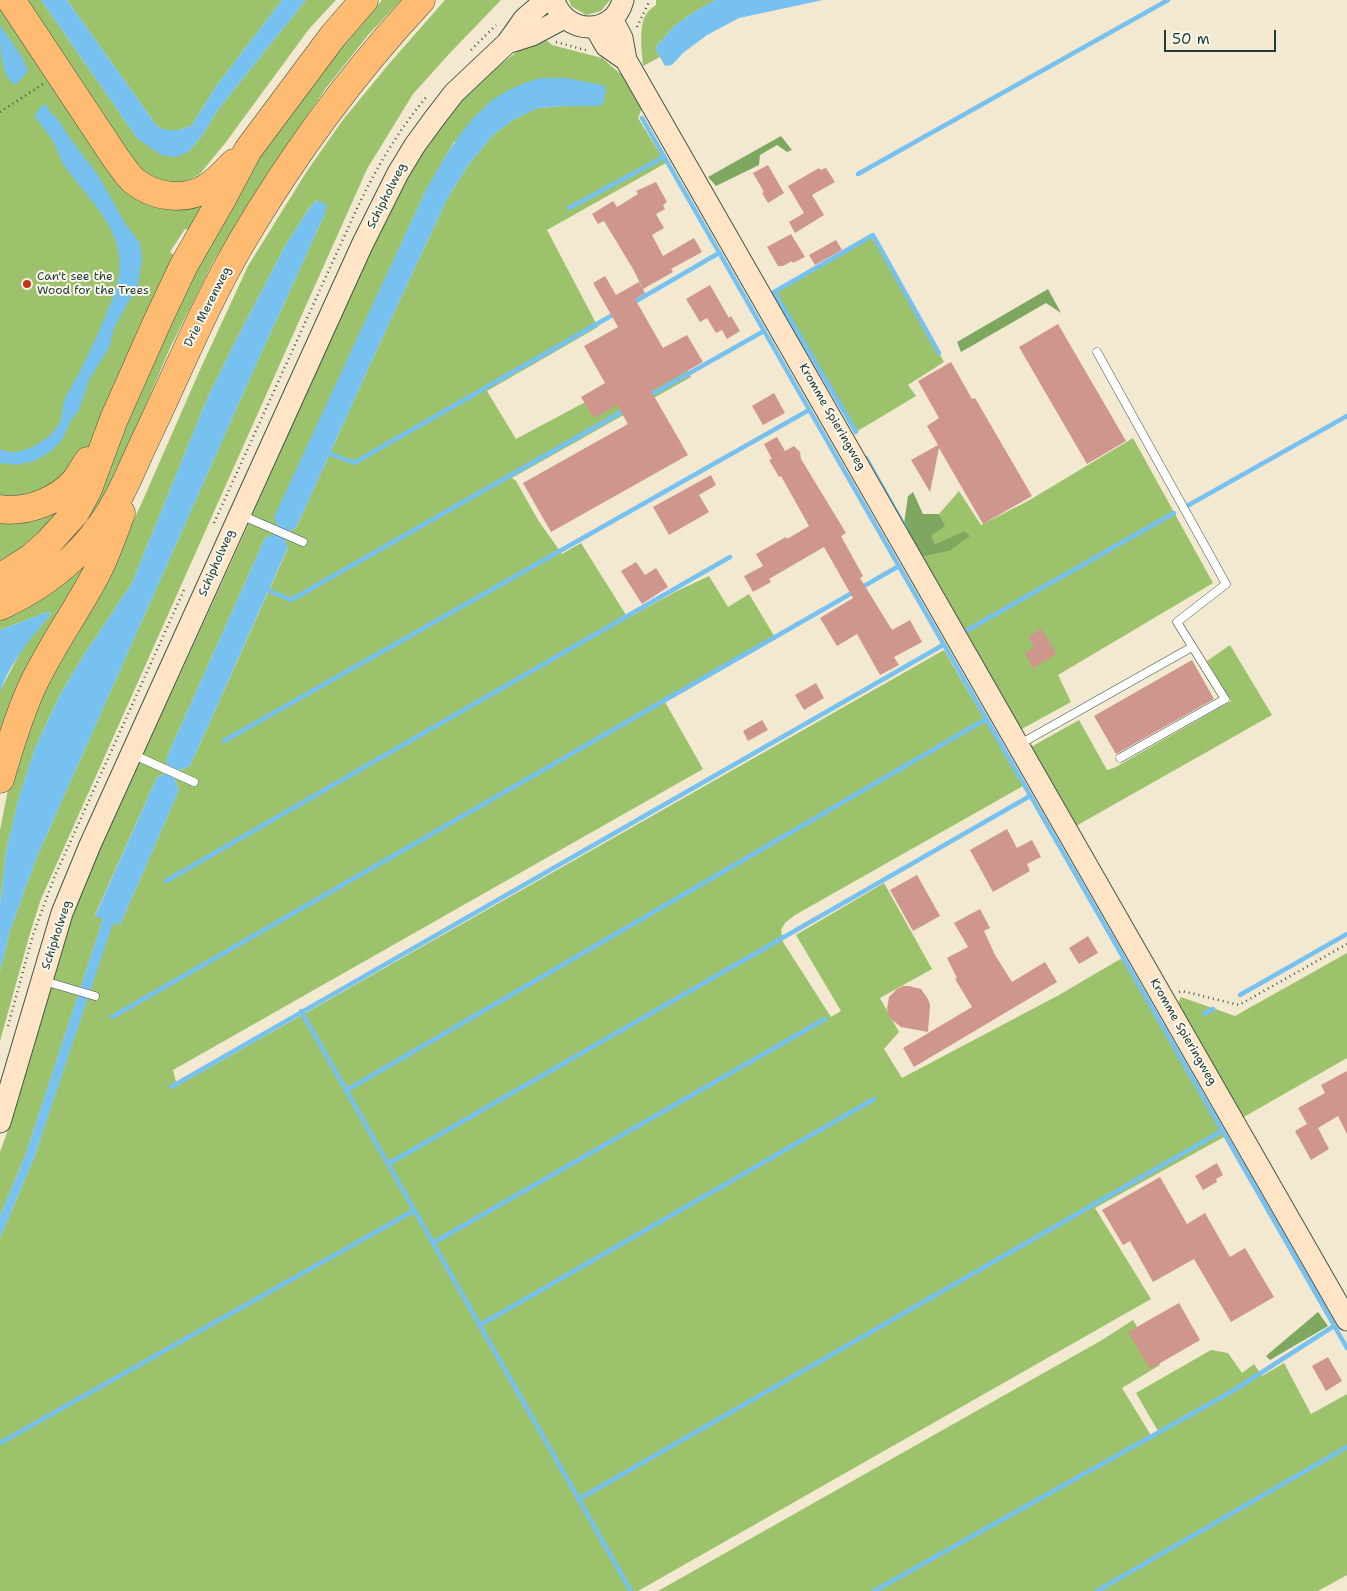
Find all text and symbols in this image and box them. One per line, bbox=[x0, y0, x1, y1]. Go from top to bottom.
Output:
scale bar bbox=[1167, 20, 1280, 52]
text: 50 m bbox=[1172, 29, 1210, 49]
street label: Schipholweg bbox=[364, 161, 410, 231]
street label: Drie Merenweg bbox=[182, 264, 234, 350]
place label: Can't see the Wood for the Trees bbox=[37, 270, 149, 298]
marker: Can't see the Wood for the Trees bbox=[21, 278, 33, 290]
street label: Kromme Spieringweg bbox=[795, 361, 869, 473]
street label: Schipholweg bbox=[196, 527, 238, 599]
street label: Schipholweg bbox=[39, 899, 75, 971]
street label: Kromme Spieringweg bbox=[1146, 976, 1220, 1088]

